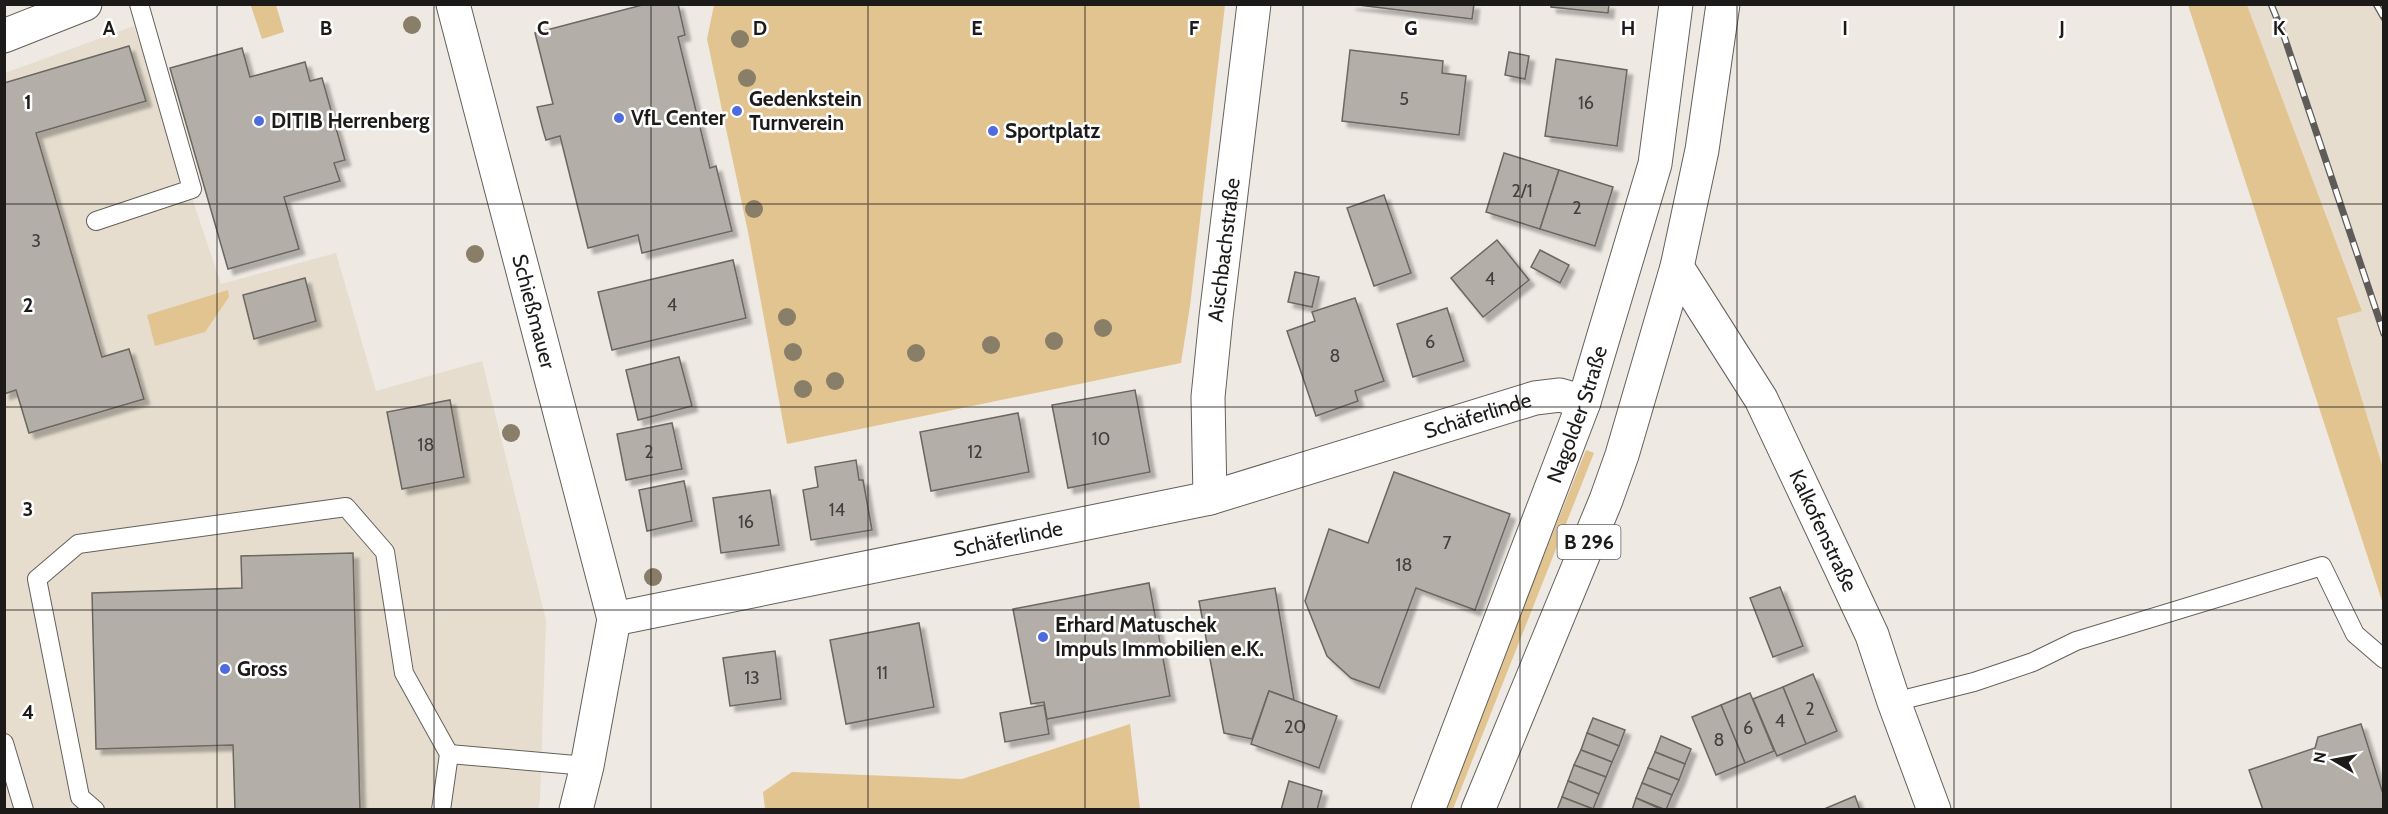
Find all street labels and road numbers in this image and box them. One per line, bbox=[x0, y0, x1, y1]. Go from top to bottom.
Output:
street label: Aischbachstraße bbox=[1203, 176, 1245, 323]
street label: Schießmauer bbox=[507, 252, 561, 372]
street label: Nagolder Straße bbox=[1541, 342, 1612, 486]
street label: Schäferlinde bbox=[1421, 387, 1534, 443]
street label: Kalkofenstraße bbox=[1784, 465, 1863, 596]
street label: Schäferlinde bbox=[951, 515, 1065, 562]
road number: B 296 bbox=[1558, 525, 1620, 559]

